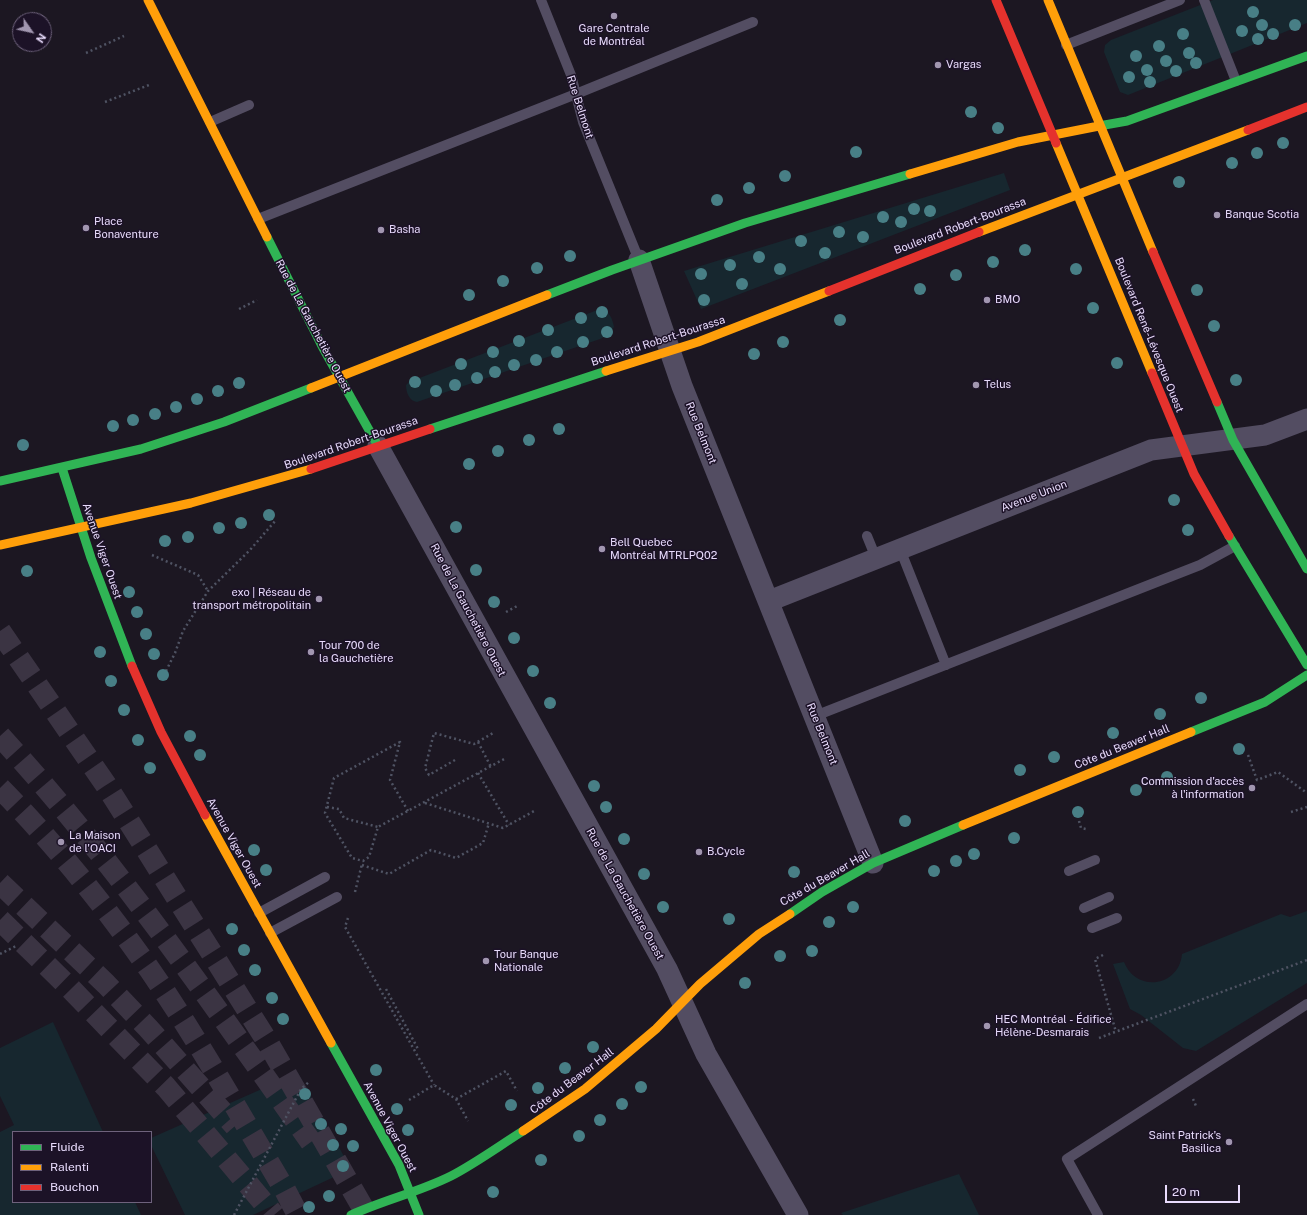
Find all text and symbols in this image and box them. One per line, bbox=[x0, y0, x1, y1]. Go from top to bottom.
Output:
marker: Gare Centrale de Montréal bbox=[609, 11, 619, 21]
north arrow bbox=[12, 12, 52, 52]
place label: Gare Centrale de Montréal bbox=[579, 22, 649, 48]
text: N bbox=[34, 31, 49, 45]
place label: Vargas bbox=[946, 58, 981, 72]
marker: Vargas bbox=[933, 60, 943, 70]
street label: Rue Belmont bbox=[564, 74, 596, 140]
street label: Boulevard Robert-Bourassa bbox=[892, 195, 1028, 257]
place label: Banque Scotia bbox=[1225, 208, 1299, 222]
marker: Banque Scotia bbox=[1212, 210, 1222, 220]
place label: Place Bonaventure bbox=[94, 215, 159, 241]
marker: Place Bonaventure bbox=[81, 223, 91, 233]
place label: Basha bbox=[389, 223, 420, 237]
marker: Basha bbox=[376, 225, 386, 235]
street label: Boulevard René-Lévesque Ouest bbox=[1112, 255, 1186, 415]
street label: Rue de La Gauchetière Ouest bbox=[272, 257, 354, 395]
place label: BMO bbox=[995, 293, 1020, 307]
marker: BMO bbox=[982, 295, 992, 305]
street label: Boulevard Robert-Bourassa bbox=[589, 313, 727, 369]
place label: Telus bbox=[984, 378, 1011, 392]
marker: Telus bbox=[971, 380, 981, 390]
street label: Rue Belmont bbox=[683, 400, 719, 466]
street label: Boulevard Robert-Bourassa bbox=[283, 414, 419, 472]
street label: Avenue Union bbox=[999, 477, 1069, 515]
street label: Avenue Viger Ouest bbox=[79, 501, 125, 601]
place label: Bell Quebec Montréal MTRLPQ02 bbox=[610, 536, 717, 562]
street label: Rue de La Gauchetière Ouest bbox=[427, 541, 509, 679]
marker: Bell Quebec Montréal MTRLPQ02 bbox=[597, 544, 607, 554]
place label: exo | Réseau de transport métropolitain bbox=[192, 586, 311, 612]
marker: exo | Réseau de transport métropolitain bbox=[314, 594, 324, 604]
place label: Tour 700 de la Gauchetière bbox=[319, 639, 393, 665]
marker: Tour 700 de la Gauchetière bbox=[306, 647, 316, 657]
street label: Rue Belmont bbox=[804, 701, 840, 767]
street label: Côte du Beaver Hall bbox=[1073, 722, 1171, 772]
place label: Commission d'accès à l'information bbox=[1141, 775, 1244, 801]
marker: Commission d'accès à l'information bbox=[1247, 783, 1257, 793]
street label: Avenue Viger Ouest bbox=[204, 796, 264, 890]
street label: Rue de La Gauchetière Ouest bbox=[583, 826, 667, 962]
place label: La Maison de l'OACI bbox=[69, 829, 121, 855]
marker: La Maison de l'OACI bbox=[56, 837, 66, 847]
place label: B.Cycle bbox=[707, 845, 745, 859]
marker: B.Cycle bbox=[694, 847, 704, 857]
street label: Côte du Beaver Hall bbox=[778, 847, 872, 909]
place label: Tour Banque Nationale bbox=[494, 948, 558, 974]
marker: Tour Banque Nationale bbox=[481, 956, 491, 966]
place label: HEC Montréal - Édifice Hélène-Desmarais bbox=[995, 1013, 1111, 1039]
marker: HEC Montréal - Édifice Hélène-Desmarais bbox=[982, 1021, 992, 1031]
street label: Côte du Beaver Hall bbox=[528, 1045, 616, 1117]
street label: Avenue Viger Ouest bbox=[361, 1079, 419, 1175]
place label: Saint Patrick's Basilica bbox=[1149, 1129, 1221, 1155]
legend bbox=[12, 1131, 152, 1203]
marker: Saint Patrick's Basilica bbox=[1224, 1137, 1234, 1147]
text: Fluide bbox=[50, 1140, 85, 1154]
text: Ralenti bbox=[50, 1160, 89, 1174]
scale bar bbox=[1167, 1177, 1242, 1203]
text: Bouchon bbox=[50, 1180, 99, 1194]
text: 20 m bbox=[1172, 1185, 1200, 1199]

